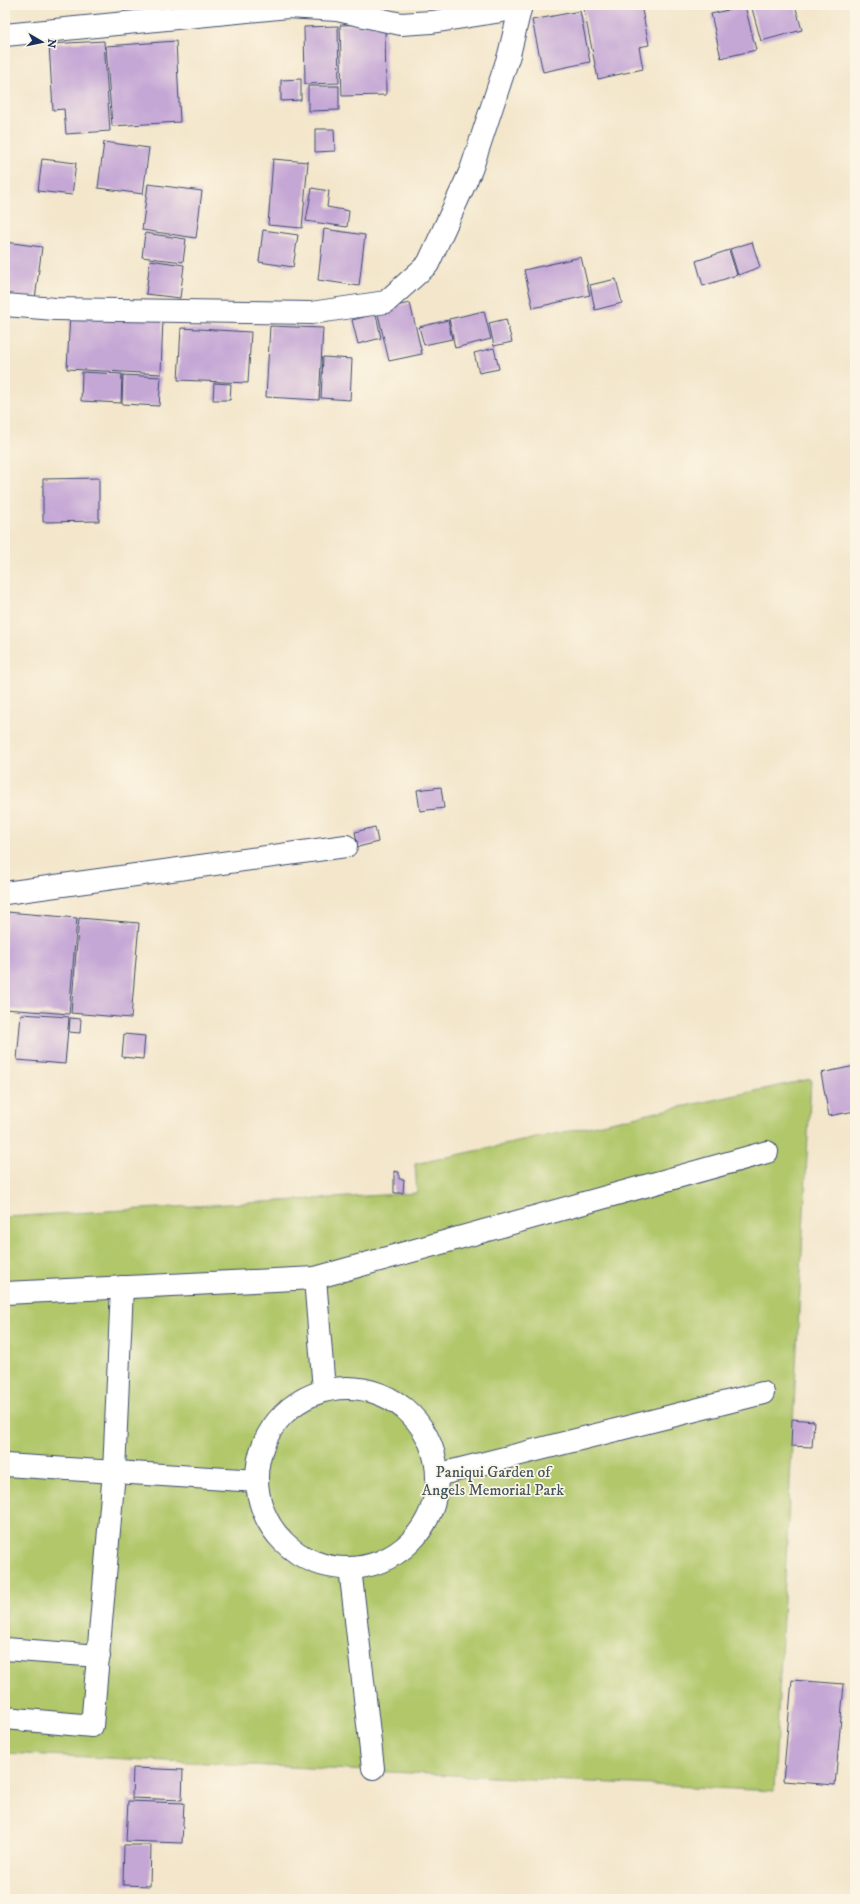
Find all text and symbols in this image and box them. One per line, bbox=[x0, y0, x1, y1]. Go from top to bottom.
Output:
north arrow bbox=[22, 22, 62, 62]
text: N bbox=[43, 38, 59, 49]
park label: Paniqui Garden of Angels Memorial Park bbox=[422, 1462, 564, 1500]

